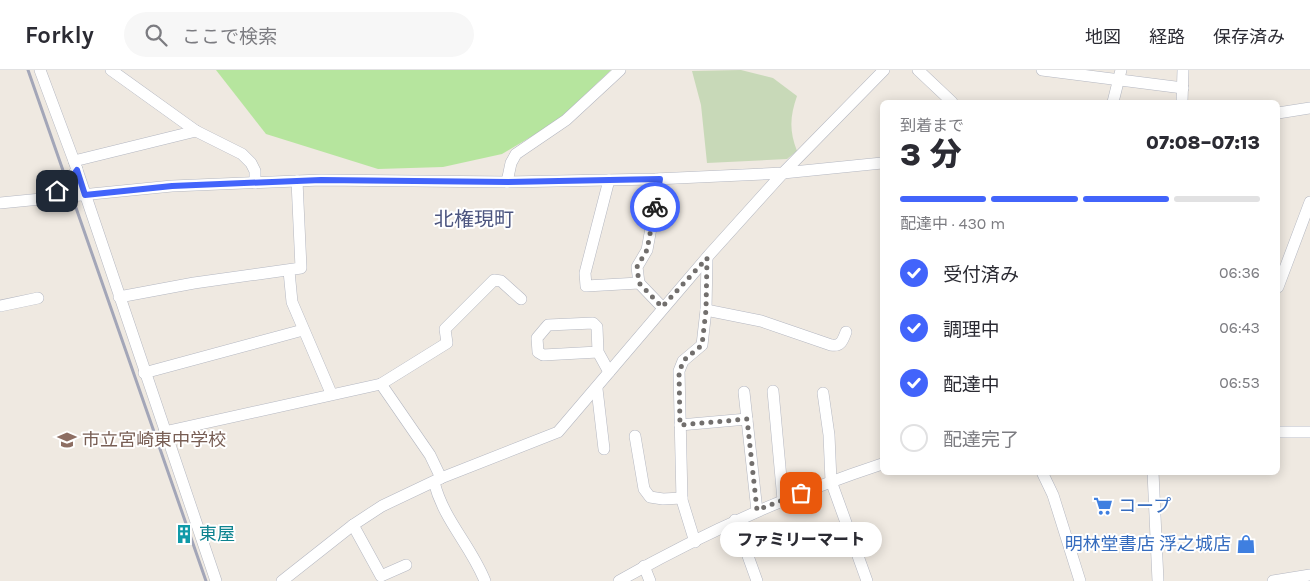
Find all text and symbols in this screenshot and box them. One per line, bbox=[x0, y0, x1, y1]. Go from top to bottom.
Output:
search box bbox=[124, 12, 474, 57]
text: Forkly bbox=[25, 21, 94, 49]
icon: search bbox=[142, 21, 170, 49]
text: ここで検索 bbox=[182, 26, 277, 48]
text: 地図 bbox=[1085, 26, 1121, 48]
text: 経路 bbox=[1149, 26, 1185, 48]
text: 保存済み bbox=[1213, 26, 1285, 48]
text: 到着まで bbox=[900, 116, 964, 135]
text: 07:08–07:13 bbox=[1146, 132, 1260, 154]
text: 3 分 bbox=[900, 136, 962, 173]
pin bbox=[36, 170, 78, 212]
icon: home bbox=[43, 177, 71, 205]
courier bbox=[630, 182, 680, 232]
icon: bike bbox=[641, 193, 669, 221]
district label: 北権現町 bbox=[434, 208, 514, 231]
text: 配達中 · 430 m bbox=[900, 214, 1005, 233]
icon: check bbox=[900, 259, 928, 287]
text: 06:36 bbox=[1219, 263, 1260, 282]
text: 受付済み bbox=[943, 264, 1019, 286]
icon: check bbox=[900, 314, 928, 342]
text: 06:43 bbox=[1219, 318, 1260, 337]
text: 調理中 bbox=[943, 319, 1000, 341]
icon: check bbox=[900, 369, 928, 397]
text: 06:53 bbox=[1219, 373, 1260, 392]
text: 配達中 bbox=[943, 374, 1000, 396]
school or university icon: 市立宮崎東中学校 bbox=[56, 429, 78, 451]
place label: 市立宮崎東中学校 bbox=[82, 429, 226, 451]
text: 配達完了 bbox=[943, 429, 1019, 451]
pin bbox=[780, 472, 822, 514]
icon: bag bbox=[787, 479, 815, 507]
supermarket icon: コープ bbox=[1092, 495, 1114, 517]
place label: コープ bbox=[1118, 495, 1171, 517]
building icon: 東屋 bbox=[173, 523, 195, 545]
place label: 東屋 bbox=[199, 523, 235, 545]
callout: ファミリーマート bbox=[720, 523, 882, 558]
text: ファミリーマート bbox=[737, 530, 865, 549]
place label: 明林堂書店 浮之城店 bbox=[1065, 533, 1231, 555]
shop icon: 明林堂書店 浮之城店 bbox=[1235, 533, 1257, 555]

